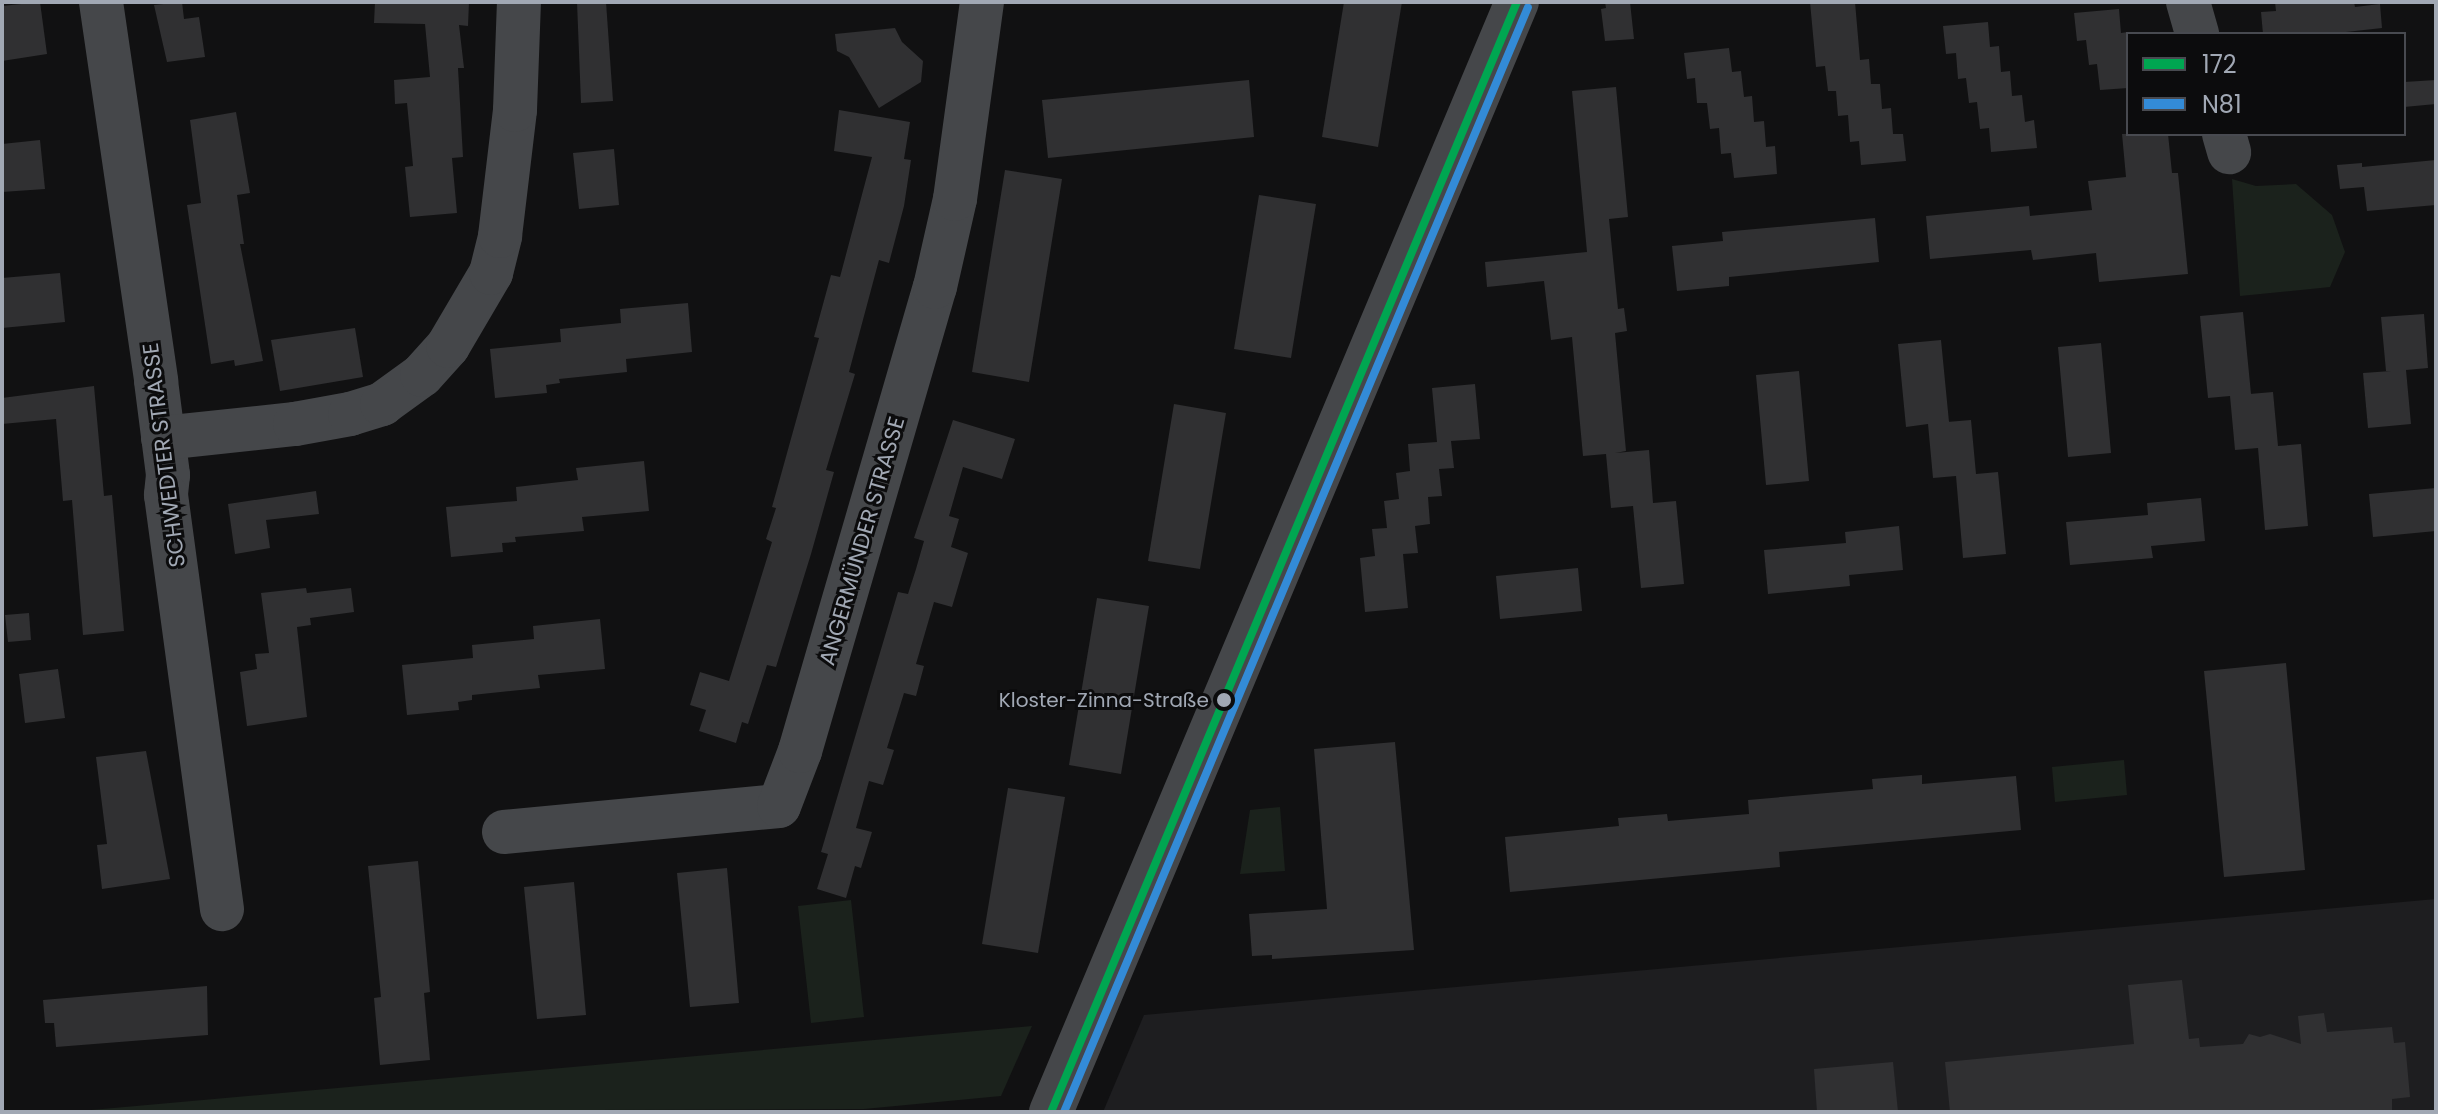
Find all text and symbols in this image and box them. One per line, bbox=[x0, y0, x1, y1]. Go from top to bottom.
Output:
legend bbox=[2126, 32, 2406, 136]
text: 172 bbox=[2202, 48, 2237, 81]
text: N81 bbox=[2202, 88, 2242, 121]
street label: SCHWEDTER STRASSE bbox=[137, 341, 191, 569]
street label: ANGERMÜNDER STRASSE bbox=[814, 414, 910, 668]
place label: Kloster-Zinna-Straße bbox=[999, 688, 1209, 712]
marker: Kloster-Zinna-Straße bbox=[1216, 692, 1232, 708]

